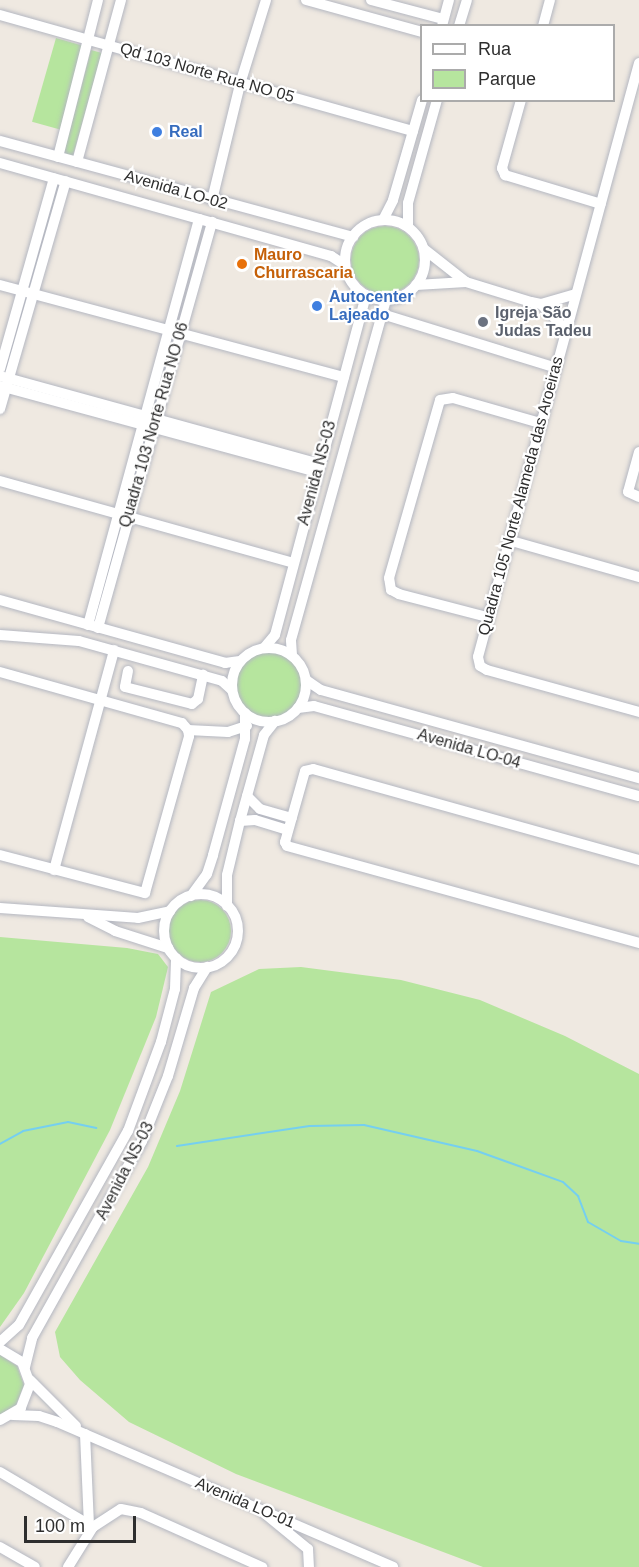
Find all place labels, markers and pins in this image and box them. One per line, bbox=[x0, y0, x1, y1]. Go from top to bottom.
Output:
place label: Real bbox=[169, 122, 203, 142]
marker: Real bbox=[150, 125, 164, 139]
place label: Mauro Churrascaria bbox=[254, 245, 353, 283]
marker: Mauro Churrascaria bbox=[235, 257, 249, 271]
place label: Autocenter Lajeado bbox=[329, 287, 413, 325]
marker: Autocenter Lajeado bbox=[310, 299, 324, 313]
place label: Igreja São Judas Tadeu bbox=[495, 303, 592, 341]
marker: Igreja São Judas Tadeu bbox=[476, 315, 490, 329]

